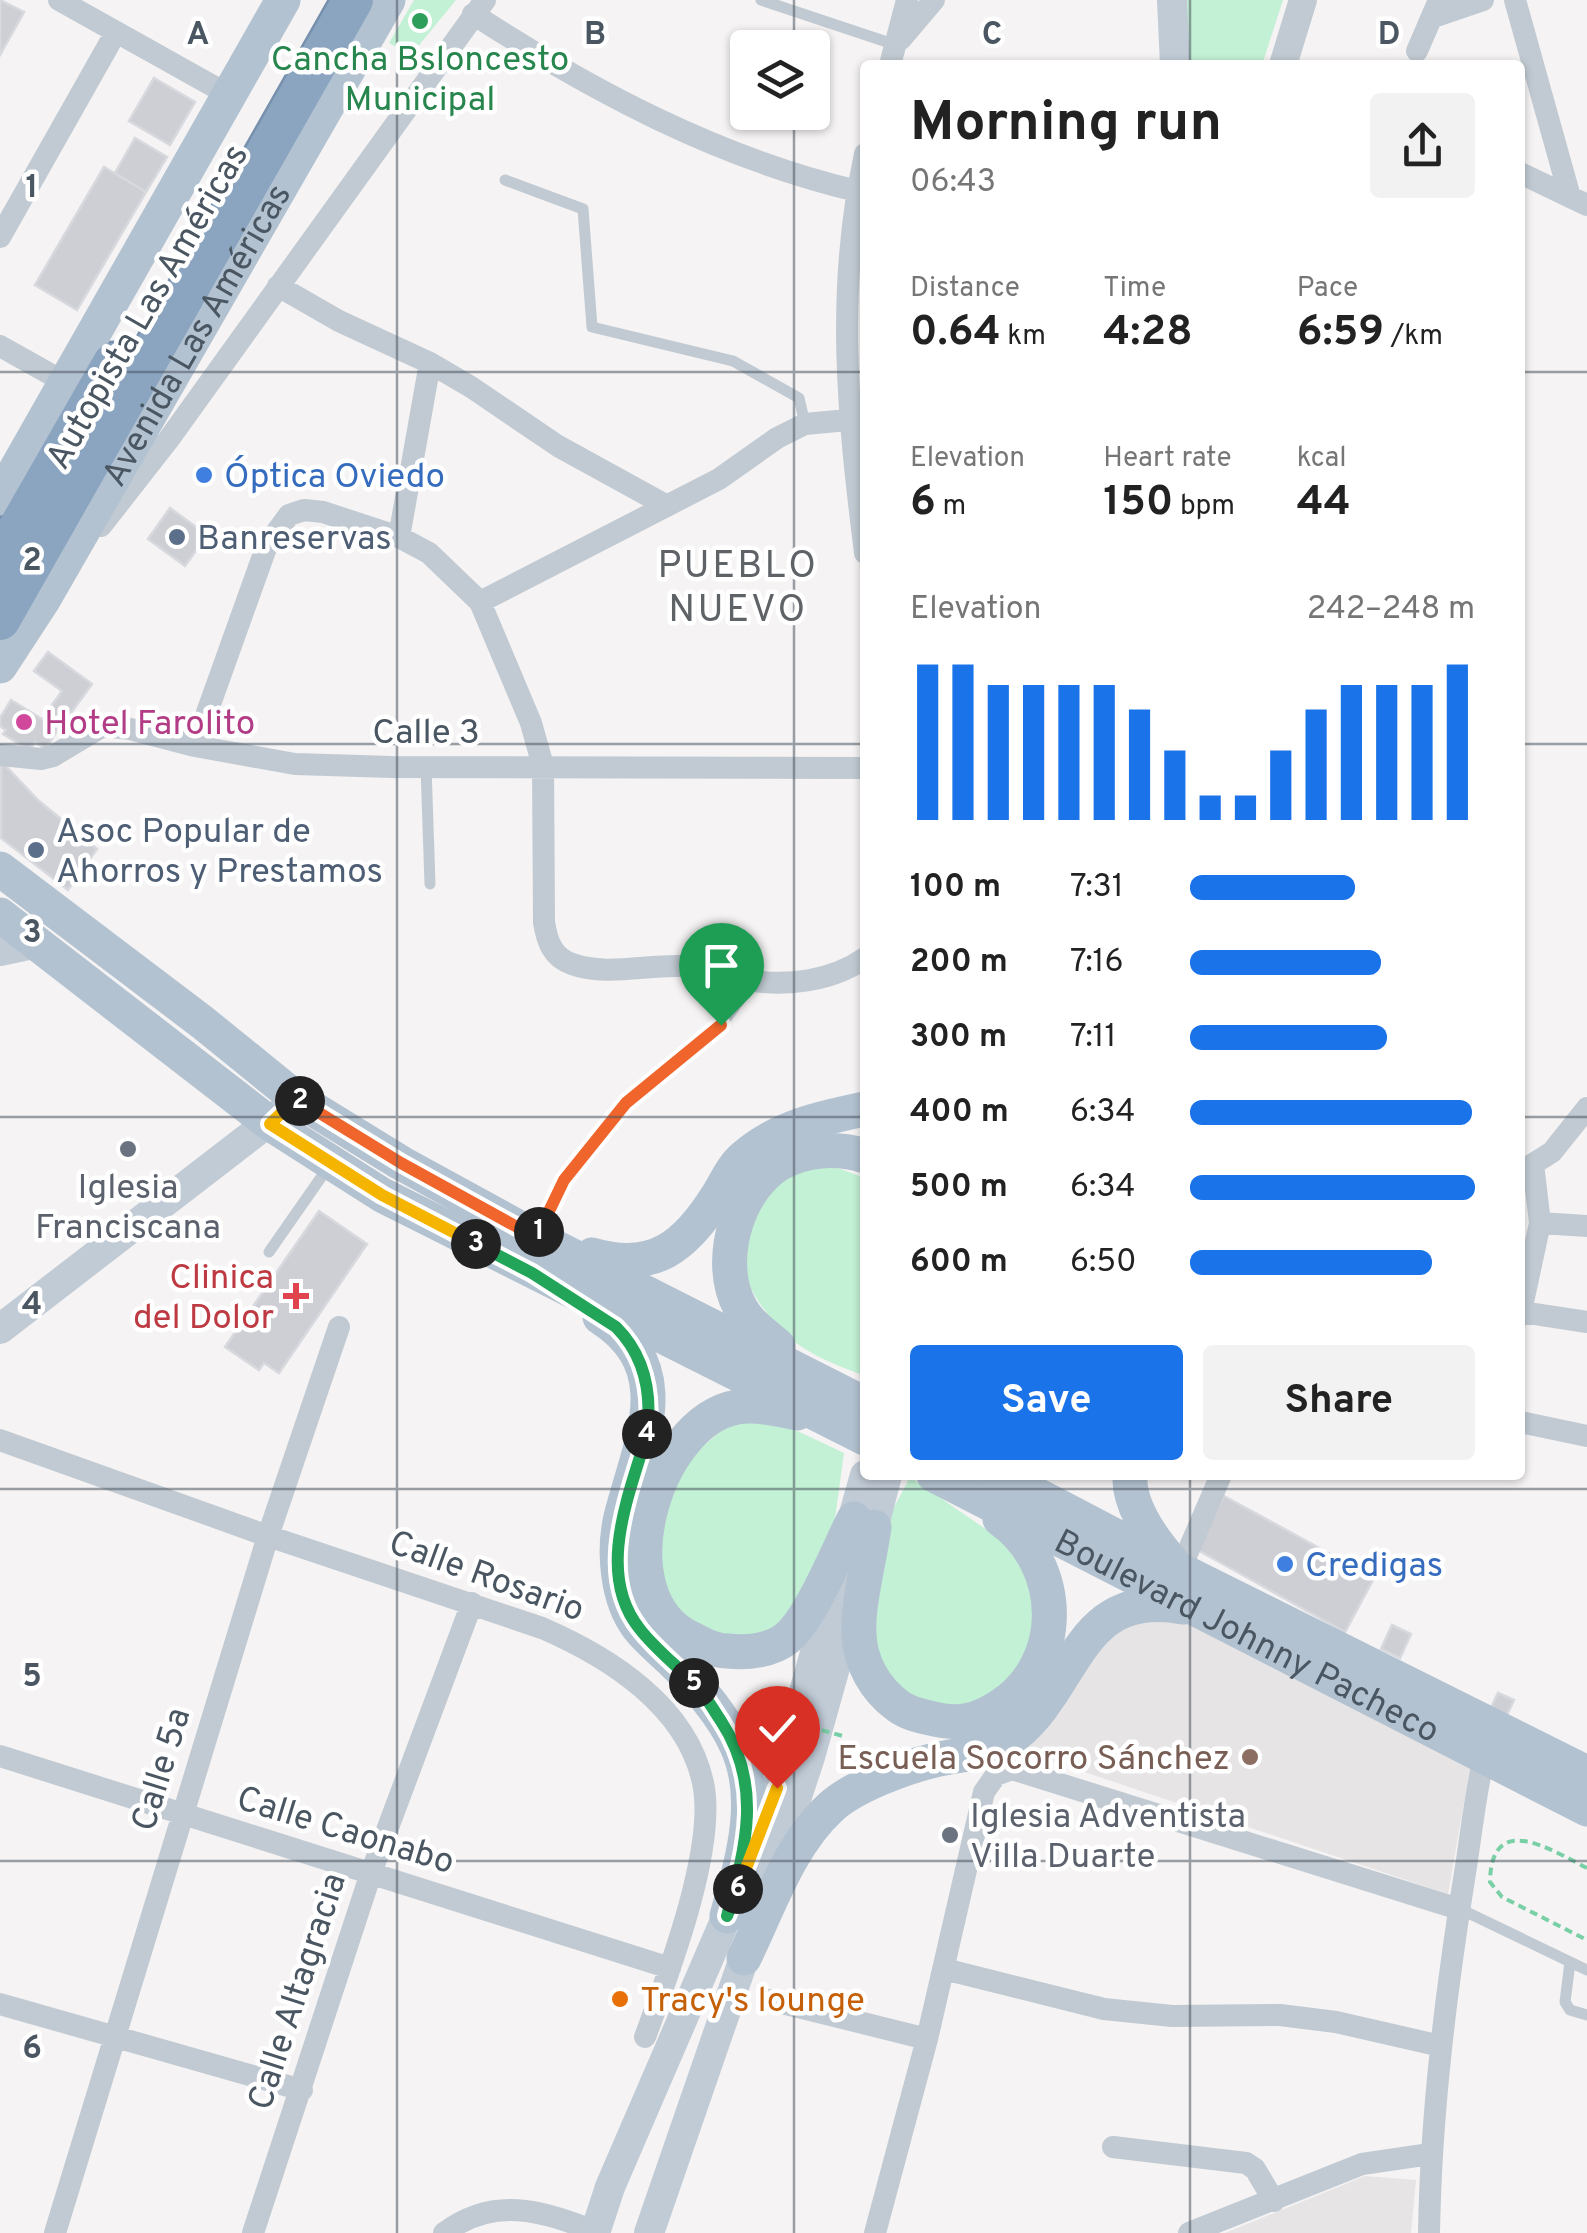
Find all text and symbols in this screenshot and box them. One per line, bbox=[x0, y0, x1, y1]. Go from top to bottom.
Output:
marker: Cancha Bsloncesto Municipal bbox=[409, 10, 431, 32]
text: A bbox=[187, 16, 209, 56]
text: B bbox=[584, 16, 606, 56]
text: C bbox=[982, 16, 1002, 56]
text: D bbox=[1378, 16, 1400, 56]
map controls bbox=[730, 30, 830, 130]
button: layers bbox=[730, 30, 830, 130]
place label: Cancha Bsloncesto Municipal bbox=[271, 39, 569, 123]
text: Morning run bbox=[910, 90, 1222, 160]
button: share bbox=[1370, 93, 1475, 198]
street label: Autopista Las Américas bbox=[38, 137, 260, 478]
text: 06:43 bbox=[910, 163, 996, 203]
text: 1 bbox=[26, 169, 38, 209]
street label: Avenida Las Américas bbox=[94, 177, 303, 495]
text: Distance bbox=[910, 271, 1020, 307]
text: Time bbox=[1103, 271, 1166, 307]
text: Pace bbox=[1297, 271, 1358, 307]
text: 0.64 bbox=[910, 307, 1001, 360]
text: 4:28 bbox=[1103, 307, 1193, 360]
text: 6:59 bbox=[1297, 307, 1384, 360]
text: km bbox=[1001, 319, 1046, 355]
text: /km bbox=[1384, 319, 1443, 355]
text: Elevation bbox=[910, 441, 1025, 477]
text: Heart rate bbox=[1103, 441, 1231, 477]
text: kcal bbox=[1297, 441, 1346, 477]
place label: Óptica Oviedo bbox=[224, 455, 445, 500]
marker: Óptica Oviedo bbox=[193, 464, 215, 486]
text: 6 bbox=[910, 477, 936, 530]
text: 150 bbox=[1103, 477, 1173, 530]
text: 44 bbox=[1297, 477, 1351, 530]
text: m bbox=[936, 489, 966, 525]
text: bpm bbox=[1173, 489, 1235, 525]
place label: Banreservas bbox=[197, 518, 392, 562]
marker: Banreservas bbox=[166, 526, 188, 548]
text: 2 bbox=[22, 542, 42, 582]
district label: PUEBLO NUEVO bbox=[657, 543, 819, 636]
text: Elevation bbox=[910, 590, 1042, 630]
text: 242–248 m bbox=[1307, 590, 1475, 630]
place label: Hotel Farolito bbox=[44, 703, 255, 747]
marker: Hotel Farolito bbox=[13, 711, 35, 733]
street label: Calle 3 bbox=[372, 712, 480, 756]
place label: Asoc Popular de Ahorros y Prestamos bbox=[56, 811, 383, 895]
marker: Asoc Popular de Ahorros y Prestamos bbox=[25, 839, 47, 861]
text: 100 m bbox=[910, 868, 1001, 908]
text: 7:31 bbox=[1070, 868, 1124, 908]
text: 3 bbox=[22, 914, 42, 954]
pin bbox=[679, 923, 764, 1026]
icon: arrive bbox=[694, 938, 749, 993]
text: 200 m bbox=[910, 943, 1008, 983]
text: 7:16 bbox=[1070, 943, 1124, 983]
text: 300 m bbox=[910, 1018, 1007, 1058]
text: 7:11 bbox=[1070, 1018, 1117, 1058]
pin: 2 bbox=[275, 1076, 325, 1126]
text: 2 bbox=[291, 1083, 309, 1119]
text: 400 m bbox=[910, 1093, 1009, 1133]
text: 6:34 bbox=[1070, 1093, 1135, 1133]
marker: Iglesia Franciscana bbox=[117, 1138, 139, 1160]
place label: Iglesia Franciscana bbox=[35, 1167, 221, 1251]
text: 500 m bbox=[910, 1168, 1008, 1208]
text: 6:34 bbox=[1070, 1168, 1135, 1208]
pin: 1 bbox=[514, 1207, 564, 1257]
text: 1 bbox=[533, 1214, 545, 1250]
pin: 3 bbox=[451, 1219, 501, 1269]
text: 3 bbox=[468, 1226, 484, 1262]
text: 600 m bbox=[910, 1243, 1008, 1283]
text: 6:50 bbox=[1070, 1243, 1137, 1283]
place label: Clinica del Dolor bbox=[133, 1257, 274, 1341]
marker: Clinica del Dolor bbox=[283, 1283, 309, 1309]
text: 4 bbox=[22, 1286, 42, 1326]
button: Save bbox=[910, 1345, 1183, 1460]
button: Share bbox=[1203, 1345, 1475, 1460]
pin: 4 bbox=[622, 1409, 672, 1459]
text: 4 bbox=[638, 1416, 656, 1452]
street label: Boulevard Johnny Pacheco bbox=[1046, 1521, 1446, 1755]
street label: Calle Rosario bbox=[382, 1522, 590, 1634]
place label: Credigas bbox=[1305, 1545, 1443, 1589]
marker: Credigas bbox=[1274, 1553, 1296, 1575]
text: 5 bbox=[22, 1658, 42, 1698]
pin: 5 bbox=[669, 1658, 719, 1708]
text: 5 bbox=[685, 1665, 703, 1701]
pin bbox=[735, 1686, 820, 1789]
icon: check bbox=[750, 1701, 805, 1756]
street label: Calle 5a bbox=[123, 1703, 202, 1837]
place label: Escuela Socorro Sánchez bbox=[837, 1738, 1230, 1782]
marker: Escuela Socorro Sánchez bbox=[1239, 1746, 1261, 1768]
street label: Calle Caonabo bbox=[231, 1778, 459, 1886]
place label: Iglesia Adventista Villa Duarte bbox=[970, 1796, 1246, 1880]
marker: Iglesia Adventista Villa Duarte bbox=[939, 1824, 961, 1846]
pin: 6 bbox=[713, 1864, 763, 1914]
street label: Calle Altagracia bbox=[240, 1868, 358, 2116]
text: 6 bbox=[729, 1871, 747, 1907]
place label: Tracy's lounge bbox=[640, 1980, 865, 2024]
marker: Tracy's lounge bbox=[609, 1988, 631, 2010]
text: 6 bbox=[22, 2030, 42, 2070]

